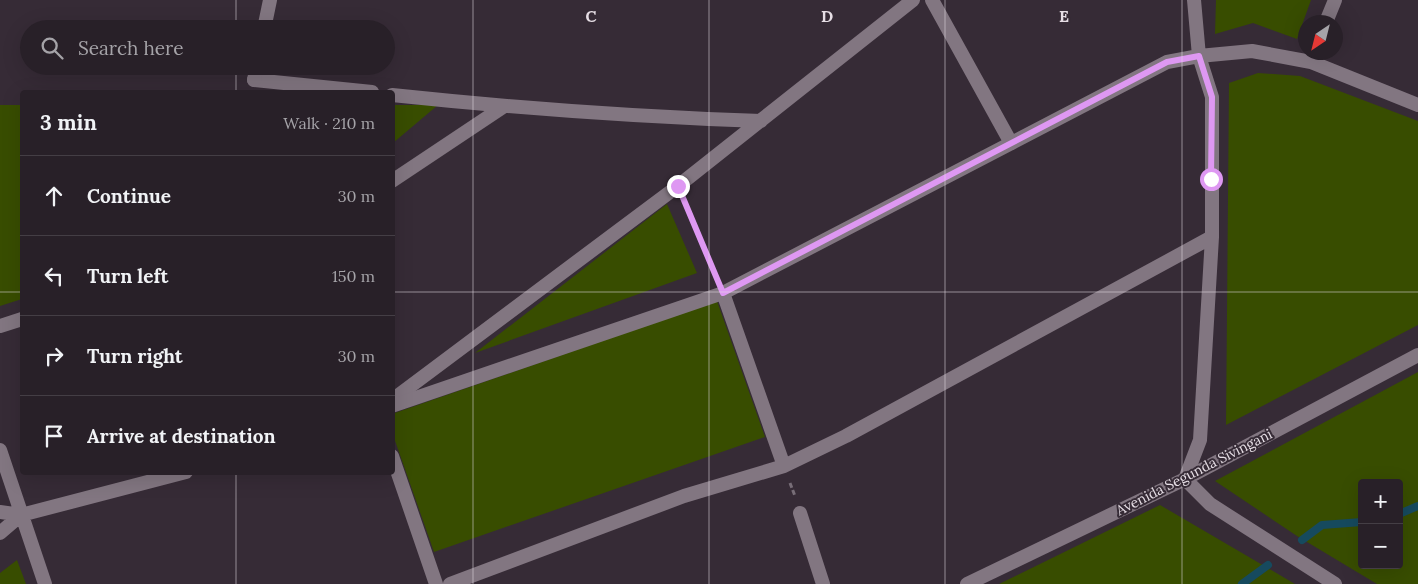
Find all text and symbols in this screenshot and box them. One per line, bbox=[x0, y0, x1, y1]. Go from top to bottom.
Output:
text: C bbox=[585, 6, 597, 26]
text: D bbox=[821, 6, 833, 26]
text: E bbox=[1059, 6, 1069, 26]
north arrow bbox=[1298, 15, 1343, 60]
search box bbox=[20, 20, 395, 75]
icon: search bbox=[38, 34, 66, 62]
text: Search here bbox=[78, 36, 184, 60]
text: 3 min bbox=[40, 109, 97, 136]
text: Walk · 210 m bbox=[283, 113, 375, 133]
route start bbox=[1200, 168, 1223, 191]
route end bbox=[667, 175, 690, 198]
icon: ahead bbox=[40, 182, 68, 210]
text: Continue bbox=[87, 184, 171, 208]
text: 30 m bbox=[338, 186, 375, 206]
icon: left bbox=[40, 262, 68, 290]
text: Turn left bbox=[87, 264, 168, 288]
text: 150 m bbox=[332, 266, 375, 286]
icon: right bbox=[40, 342, 68, 370]
text: Turn right bbox=[87, 344, 183, 368]
text: 30 m bbox=[338, 346, 375, 366]
icon: arrive bbox=[40, 422, 68, 450]
text: Arrive at destination bbox=[87, 424, 276, 448]
street label: Avenida Segunda Sivingani bbox=[1112, 425, 1275, 520]
map controls bbox=[1358, 479, 1403, 569]
button: + bbox=[1358, 479, 1403, 524]
button: − bbox=[1358, 524, 1403, 569]

